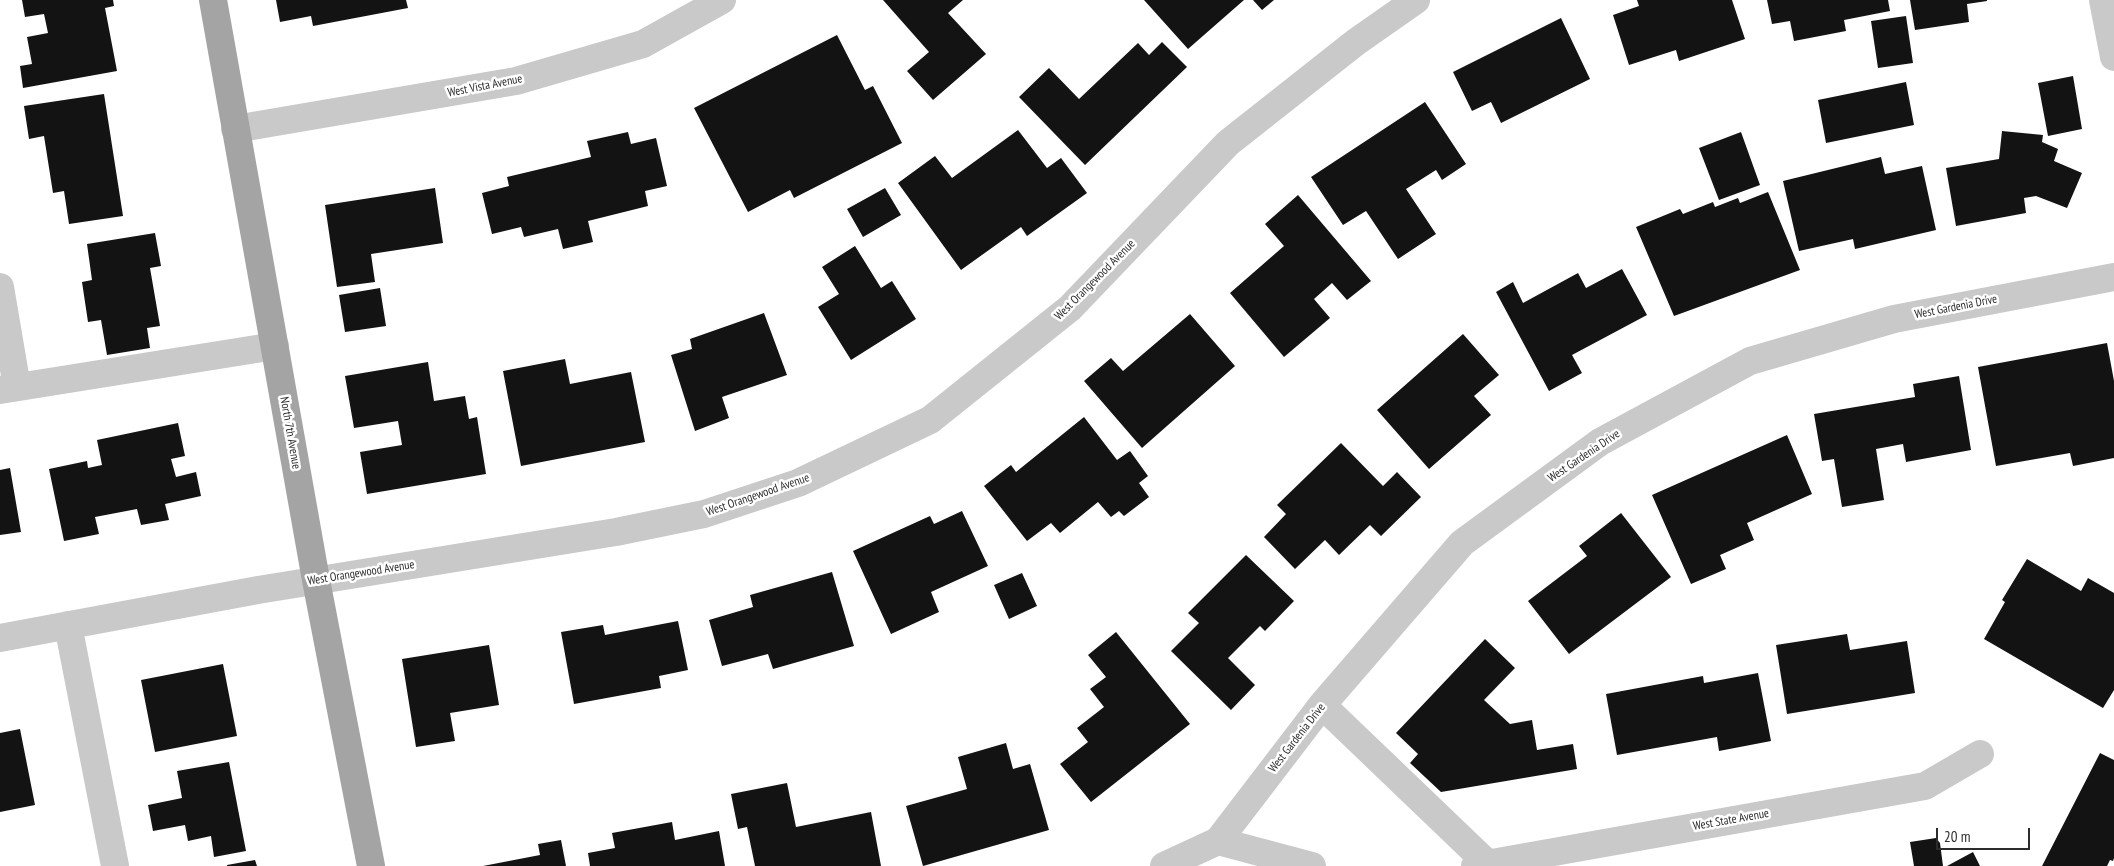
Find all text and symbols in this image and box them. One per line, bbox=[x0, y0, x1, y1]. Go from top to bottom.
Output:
street label: West Vista Avenue bbox=[446, 72, 524, 100]
street label: West Orangewood Avenue bbox=[1052, 237, 1138, 323]
street label: West Gardenia Drive bbox=[1914, 292, 1998, 322]
street label: North 7th Avenue bbox=[277, 396, 303, 470]
street label: West Gardenia Drive bbox=[1545, 427, 1623, 485]
street label: West Orangewood Avenue bbox=[705, 471, 811, 519]
street label: West Orangewood Avenue bbox=[307, 557, 415, 589]
street label: West Gardenia Drive bbox=[1266, 701, 1328, 775]
street label: West State Avenue bbox=[1692, 806, 1770, 834]
scale bar bbox=[1939, 818, 2033, 850]
text: 20 m bbox=[1944, 827, 1970, 846]

